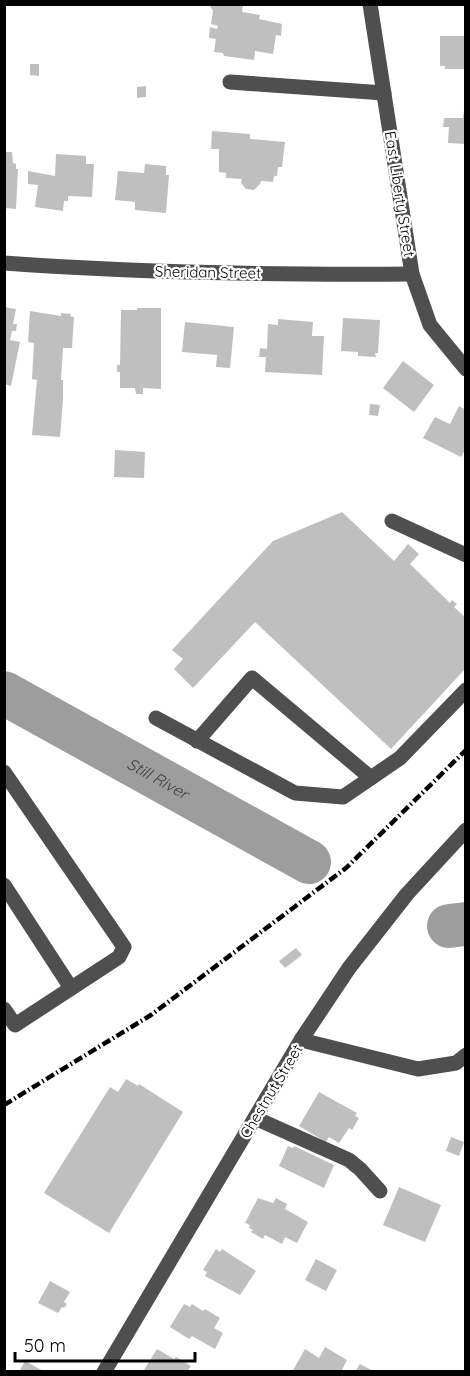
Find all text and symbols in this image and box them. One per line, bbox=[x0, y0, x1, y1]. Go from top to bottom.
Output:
street label: East Liberty Street bbox=[381, 130, 419, 258]
street label: Sheridan Street bbox=[155, 262, 261, 282]
water label: Still River bbox=[124, 753, 194, 804]
street label: Chestnut Street bbox=[235, 1041, 307, 1141]
scale bar bbox=[15, 1325, 195, 1363]
text: 50 m bbox=[24, 1334, 66, 1357]

